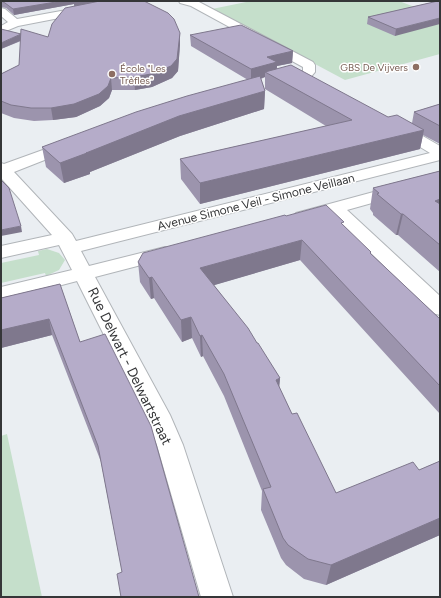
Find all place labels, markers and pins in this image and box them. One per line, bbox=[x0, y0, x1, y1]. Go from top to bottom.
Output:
place label: GBS De Vijvers bbox=[340, 61, 408, 74]
place label: École "Les Trèfles" bbox=[120, 62, 166, 87]
marker: GBS De Vijvers bbox=[411, 62, 421, 72]
marker: École "Les Trèfles" bbox=[107, 69, 117, 79]

